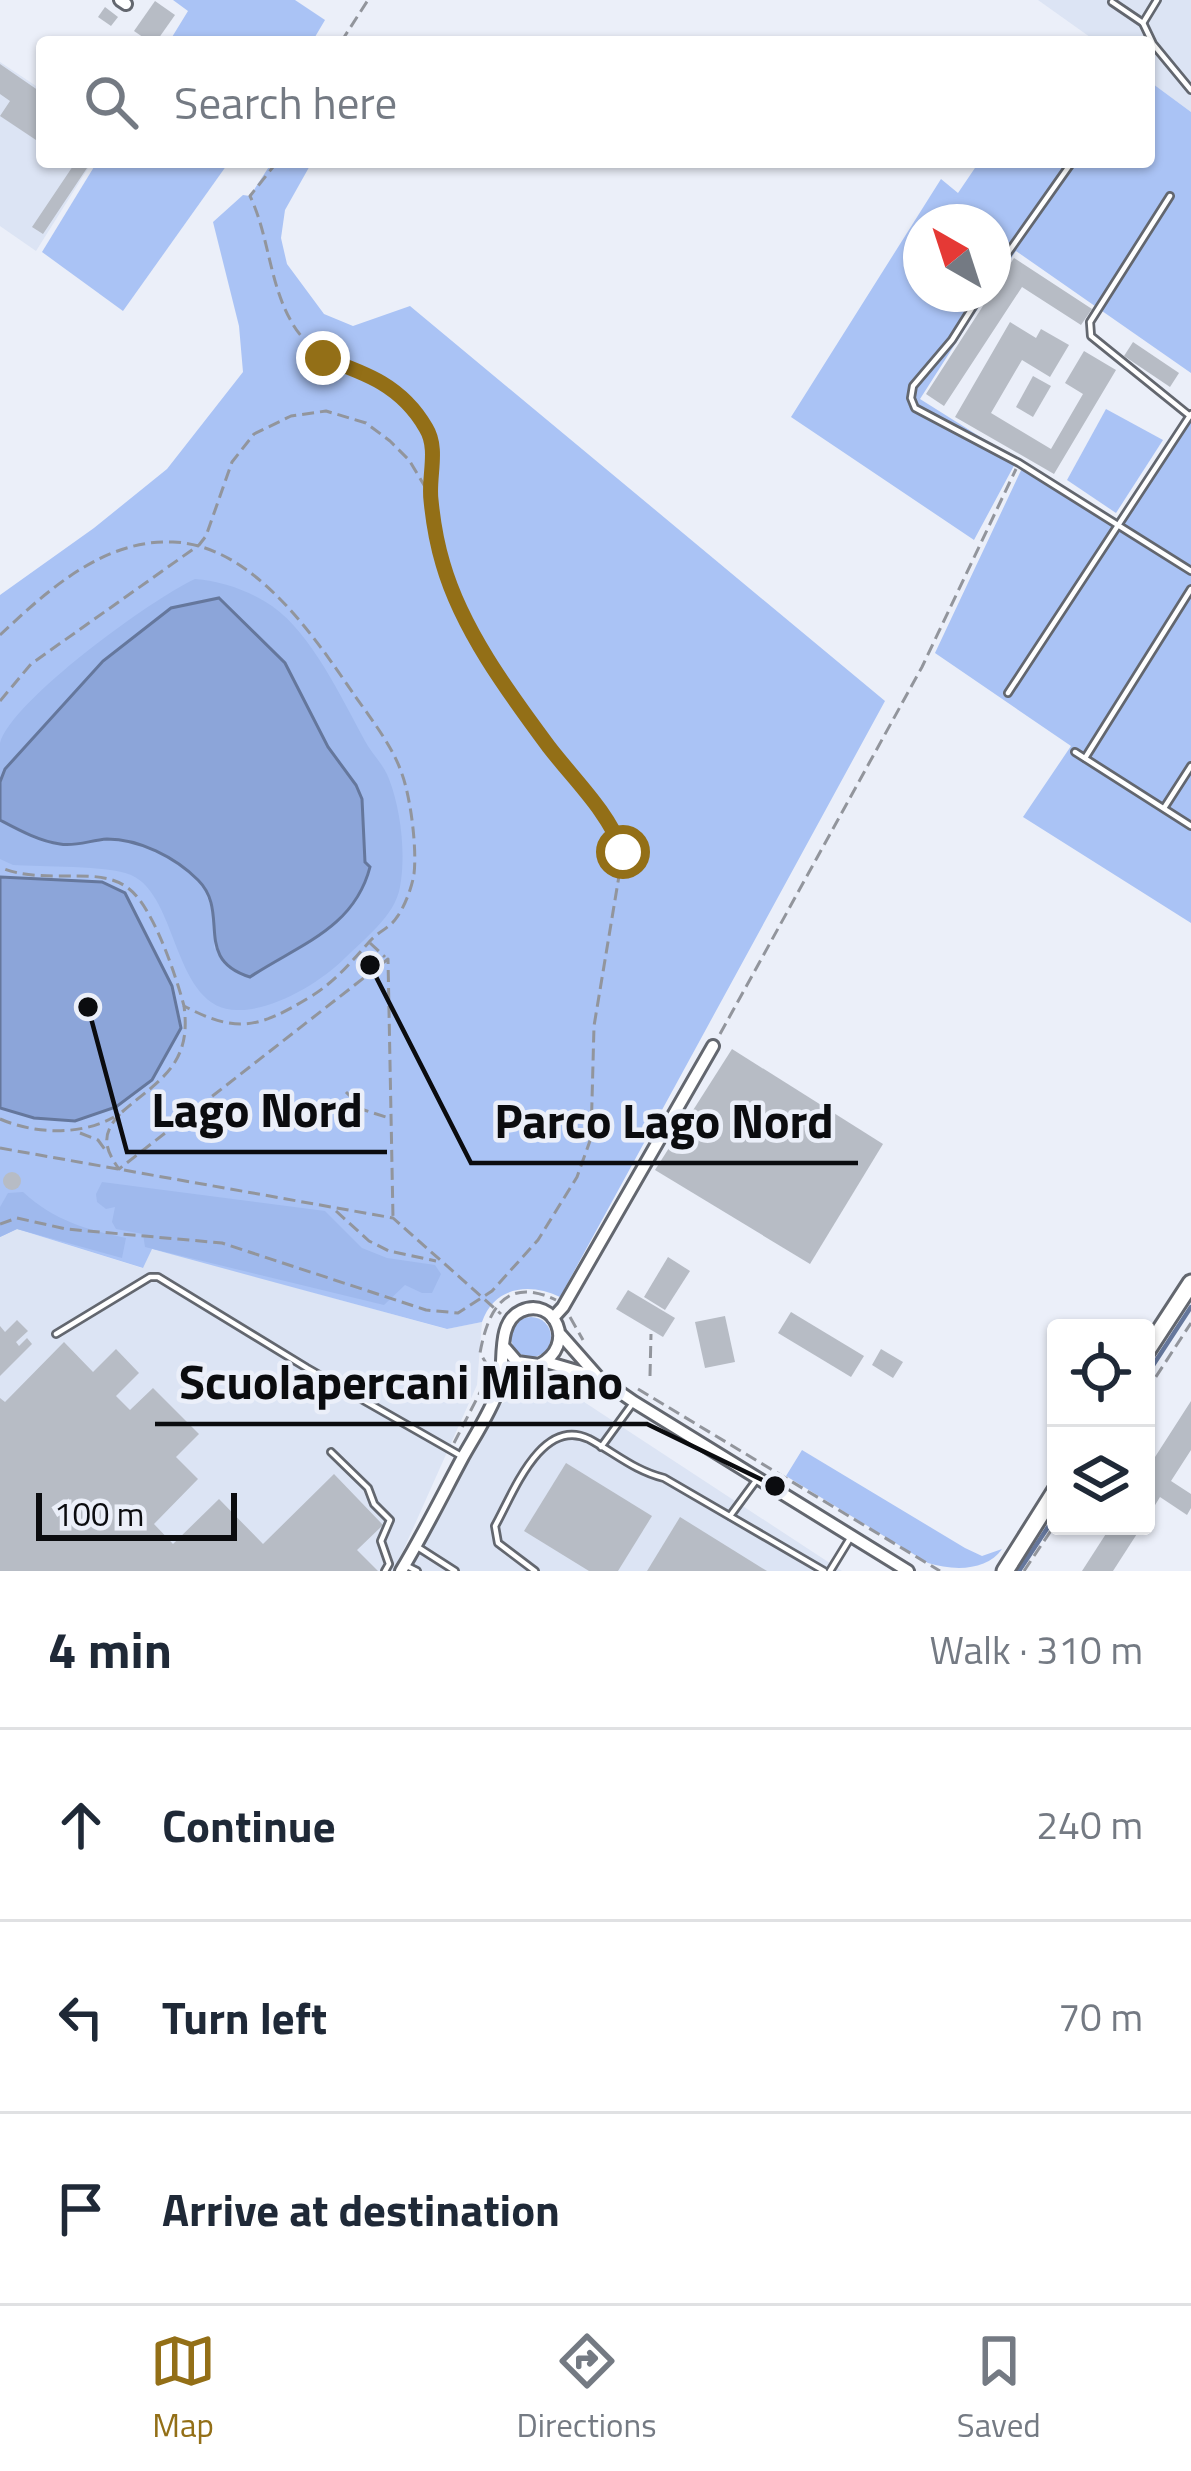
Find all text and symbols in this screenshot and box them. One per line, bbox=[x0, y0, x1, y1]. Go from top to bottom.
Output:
search box bbox=[36, 36, 1155, 168]
text: Search here bbox=[174, 68, 397, 136]
icon: search bbox=[78, 69, 144, 135]
north arrow bbox=[903, 204, 1011, 312]
route end bbox=[296, 331, 350, 385]
route start bbox=[596, 825, 650, 879]
callout: Lago Nord bbox=[127, 1068, 387, 1152]
text: Lago Nord bbox=[151, 1073, 363, 1146]
callout: Parco Lago Nord bbox=[471, 1079, 858, 1163]
text: Parco Lago Nord bbox=[494, 1084, 834, 1157]
map controls bbox=[1047, 1319, 1155, 1535]
button: locate bbox=[1047, 1319, 1155, 1427]
callout: Scuolapercani Milano bbox=[155, 1340, 647, 1424]
text: Scuolapercani Milano bbox=[179, 1345, 623, 1418]
button: layers bbox=[1047, 1427, 1155, 1535]
scale bar bbox=[36, 1487, 237, 1540]
text: 100 m bbox=[54, 1489, 144, 1539]
text: 4 min bbox=[48, 1610, 172, 1688]
text: Walk · 310 m bbox=[929, 1620, 1143, 1679]
text: Continue bbox=[162, 1791, 336, 1859]
icon: ahead bbox=[48, 1792, 114, 1858]
text: 240 m bbox=[1036, 1795, 1143, 1854]
text: Turn left bbox=[162, 1983, 327, 2051]
icon: left bbox=[48, 1984, 114, 2050]
text: 70 m bbox=[1058, 1987, 1143, 2046]
text: Arrive at destination bbox=[162, 2175, 560, 2243]
icon: arrive bbox=[48, 2176, 114, 2242]
tab: Map bbox=[150, 2328, 216, 2450]
tab: Directions bbox=[517, 2328, 656, 2450]
tab: Saved bbox=[957, 2328, 1041, 2450]

